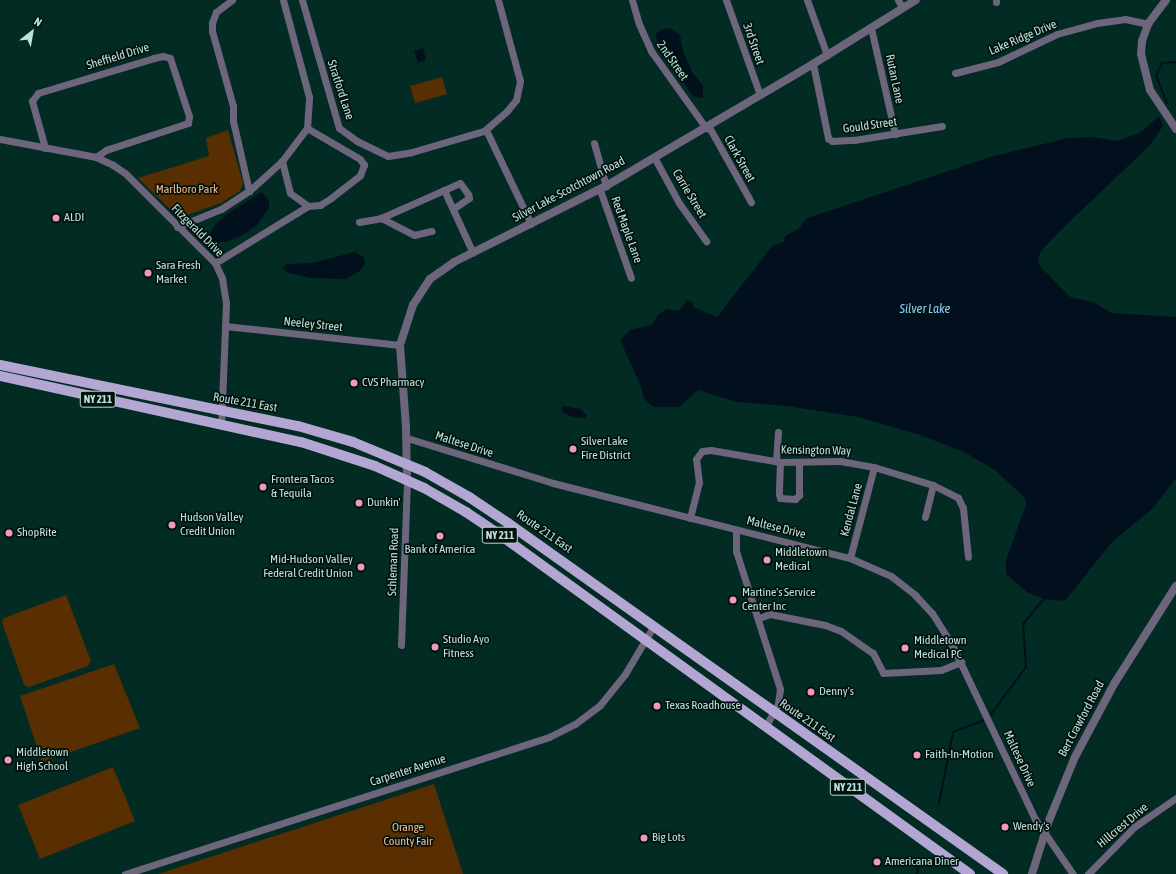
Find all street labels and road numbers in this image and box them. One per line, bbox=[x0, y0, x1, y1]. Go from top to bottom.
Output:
street label: Lake Ridge Drive bbox=[987, 17, 1059, 59]
street label: 3rd Street bbox=[739, 21, 767, 67]
street label: 2nd Street bbox=[653, 38, 691, 84]
street label: Sheffield Drive bbox=[85, 41, 151, 73]
street label: Rutan Lane bbox=[882, 53, 906, 105]
street label: Stratford Lane bbox=[324, 58, 356, 122]
street label: Gould Street bbox=[842, 115, 898, 137]
street label: Clark Street bbox=[720, 133, 758, 185]
street label: Silver Lake-Scotchtown Road bbox=[510, 154, 628, 226]
street label: Carrie Street bbox=[669, 167, 709, 221]
street label: Red Maple Lane bbox=[607, 195, 645, 265]
street label: Fitzgerald Drive bbox=[168, 202, 226, 260]
street label: Neeley Street bbox=[283, 315, 343, 335]
road number: NY 211 bbox=[79, 390, 117, 408]
street label: Route 211 East bbox=[212, 390, 278, 416]
street label: Maltese Drive bbox=[433, 429, 495, 461]
street label: Kensington Way bbox=[781, 443, 851, 459]
street label: Kendal Lane bbox=[838, 482, 866, 538]
street label: Route 211 East bbox=[513, 508, 575, 556]
street label: Maltese Drive bbox=[745, 514, 807, 542]
road number: NY 211 bbox=[481, 526, 519, 544]
street label: Schleman Road bbox=[386, 528, 402, 596]
street label: Bert Crawford Road bbox=[1056, 679, 1108, 759]
street label: Route 211 East bbox=[776, 697, 838, 745]
street label: Maltese Drive bbox=[1000, 729, 1038, 789]
street label: Carpenter Avenue bbox=[368, 752, 448, 790]
road number: NY 211 bbox=[829, 778, 867, 796]
street label: Hillcrest Drive bbox=[1095, 801, 1151, 851]

